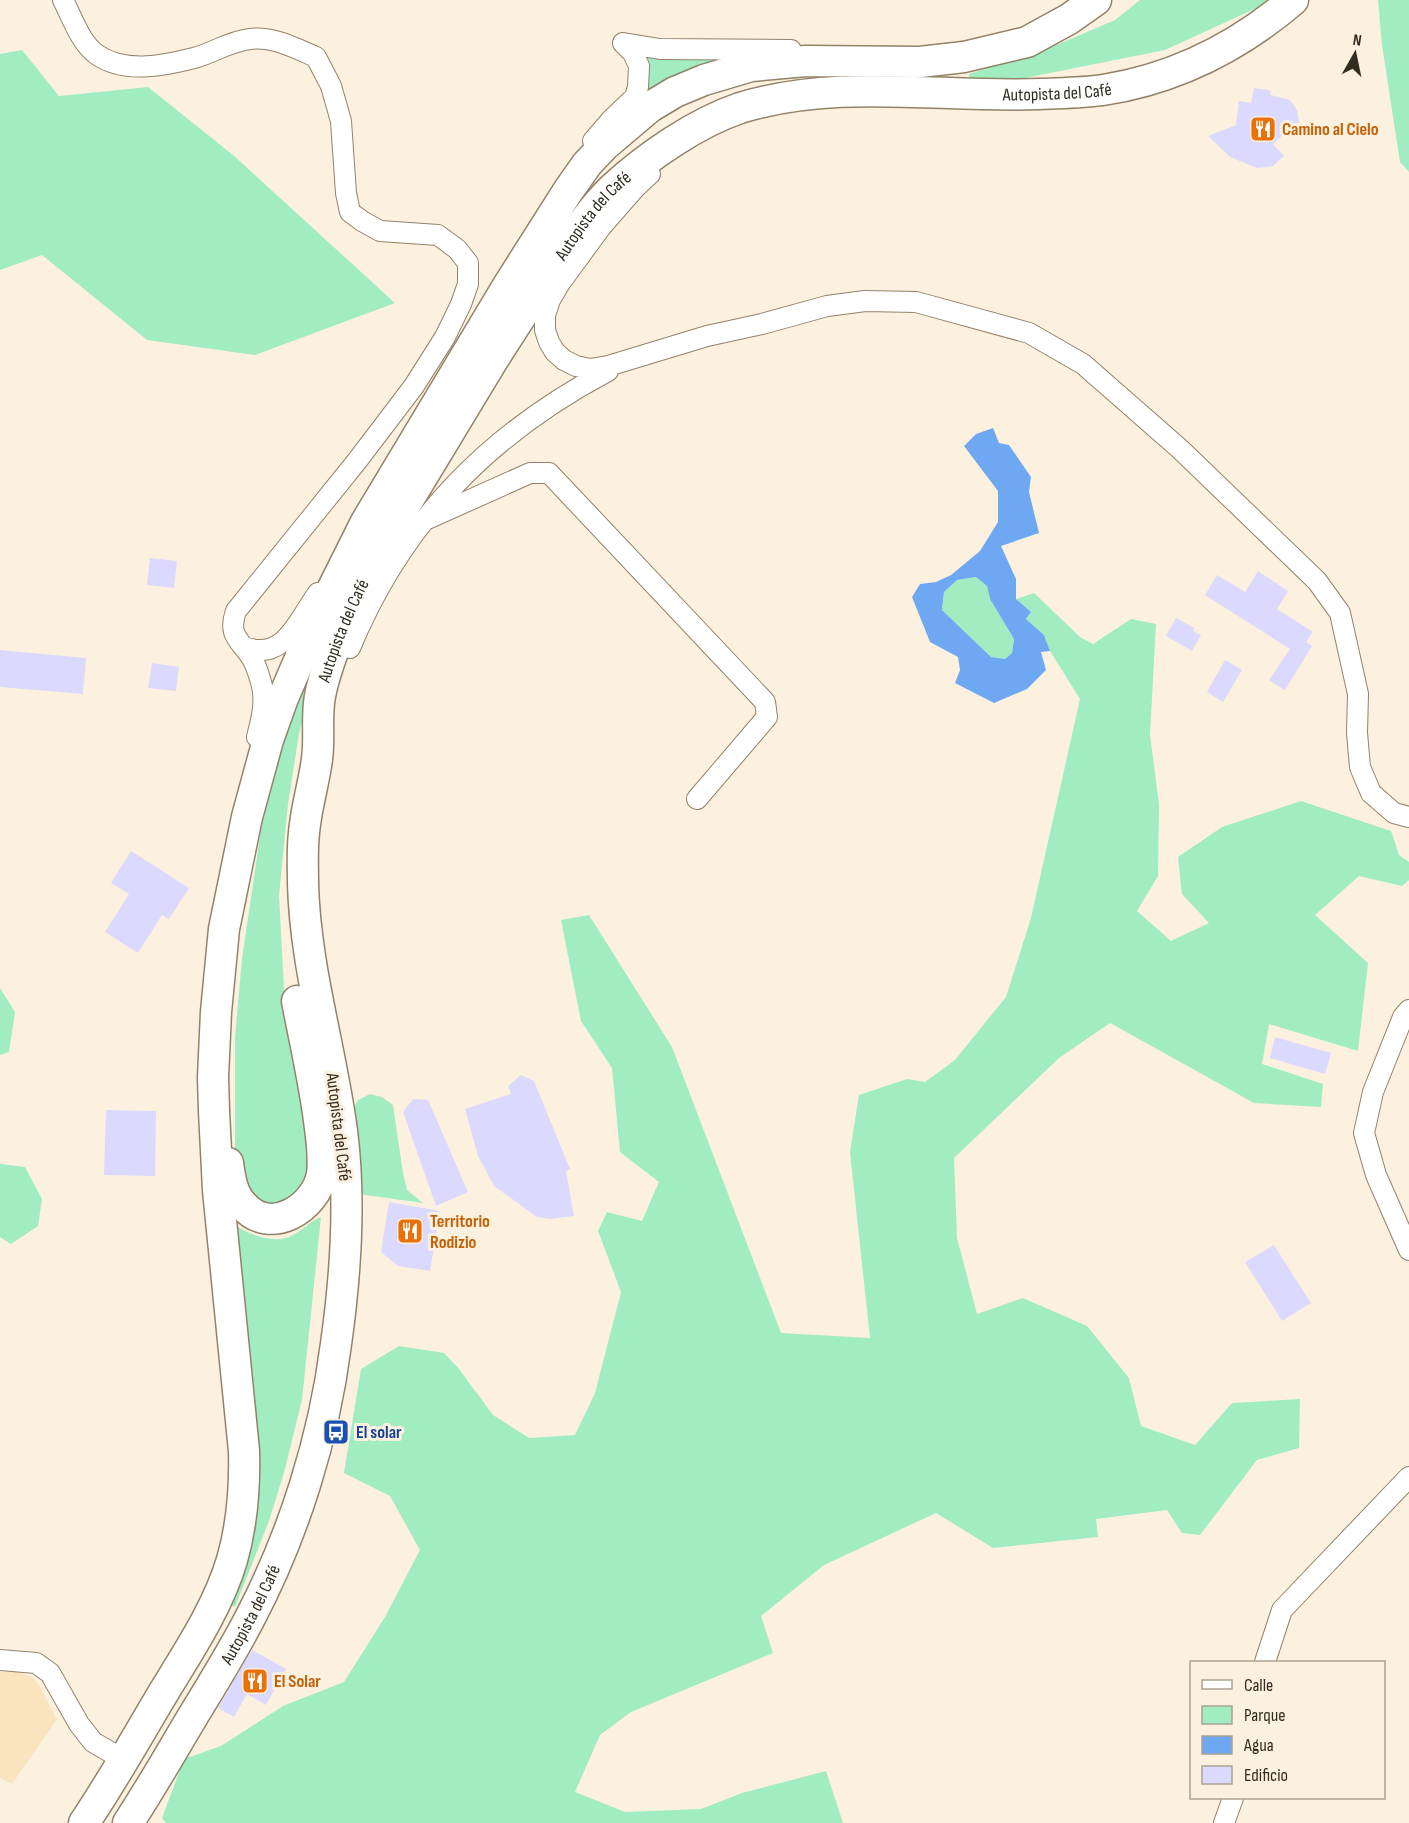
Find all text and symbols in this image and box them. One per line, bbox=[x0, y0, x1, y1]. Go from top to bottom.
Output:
north arrow bbox=[1325, 24, 1385, 84]
text: N bbox=[1351, 31, 1363, 51]
street label: Autopista del Café bbox=[1002, 79, 1113, 106]
restaurant icon: Camino al Cielo bbox=[1248, 114, 1278, 144]
place label: Camino al Cielo bbox=[1282, 119, 1379, 140]
street label: Autopista del Café bbox=[550, 167, 635, 265]
street label: Autopista del Café bbox=[313, 576, 374, 686]
street label: Autopista del Café bbox=[321, 1071, 356, 1182]
place label: Territorio Rodizio bbox=[430, 1211, 490, 1253]
restaurant icon: Territorio Rodizio bbox=[395, 1216, 425, 1246]
bus stop icon: El solar bbox=[321, 1417, 351, 1447]
place label: El solar bbox=[356, 1422, 402, 1443]
street label: Autopista del Café bbox=[216, 1562, 285, 1669]
legend bbox=[1190, 1661, 1385, 1799]
restaurant icon: El Solar bbox=[240, 1666, 270, 1696]
place label: El Solar bbox=[274, 1671, 321, 1692]
text: Calle bbox=[1244, 1675, 1273, 1696]
text: Parque bbox=[1244, 1705, 1285, 1726]
text: Agua bbox=[1243, 1735, 1274, 1756]
text: Edificio bbox=[1244, 1765, 1288, 1786]

